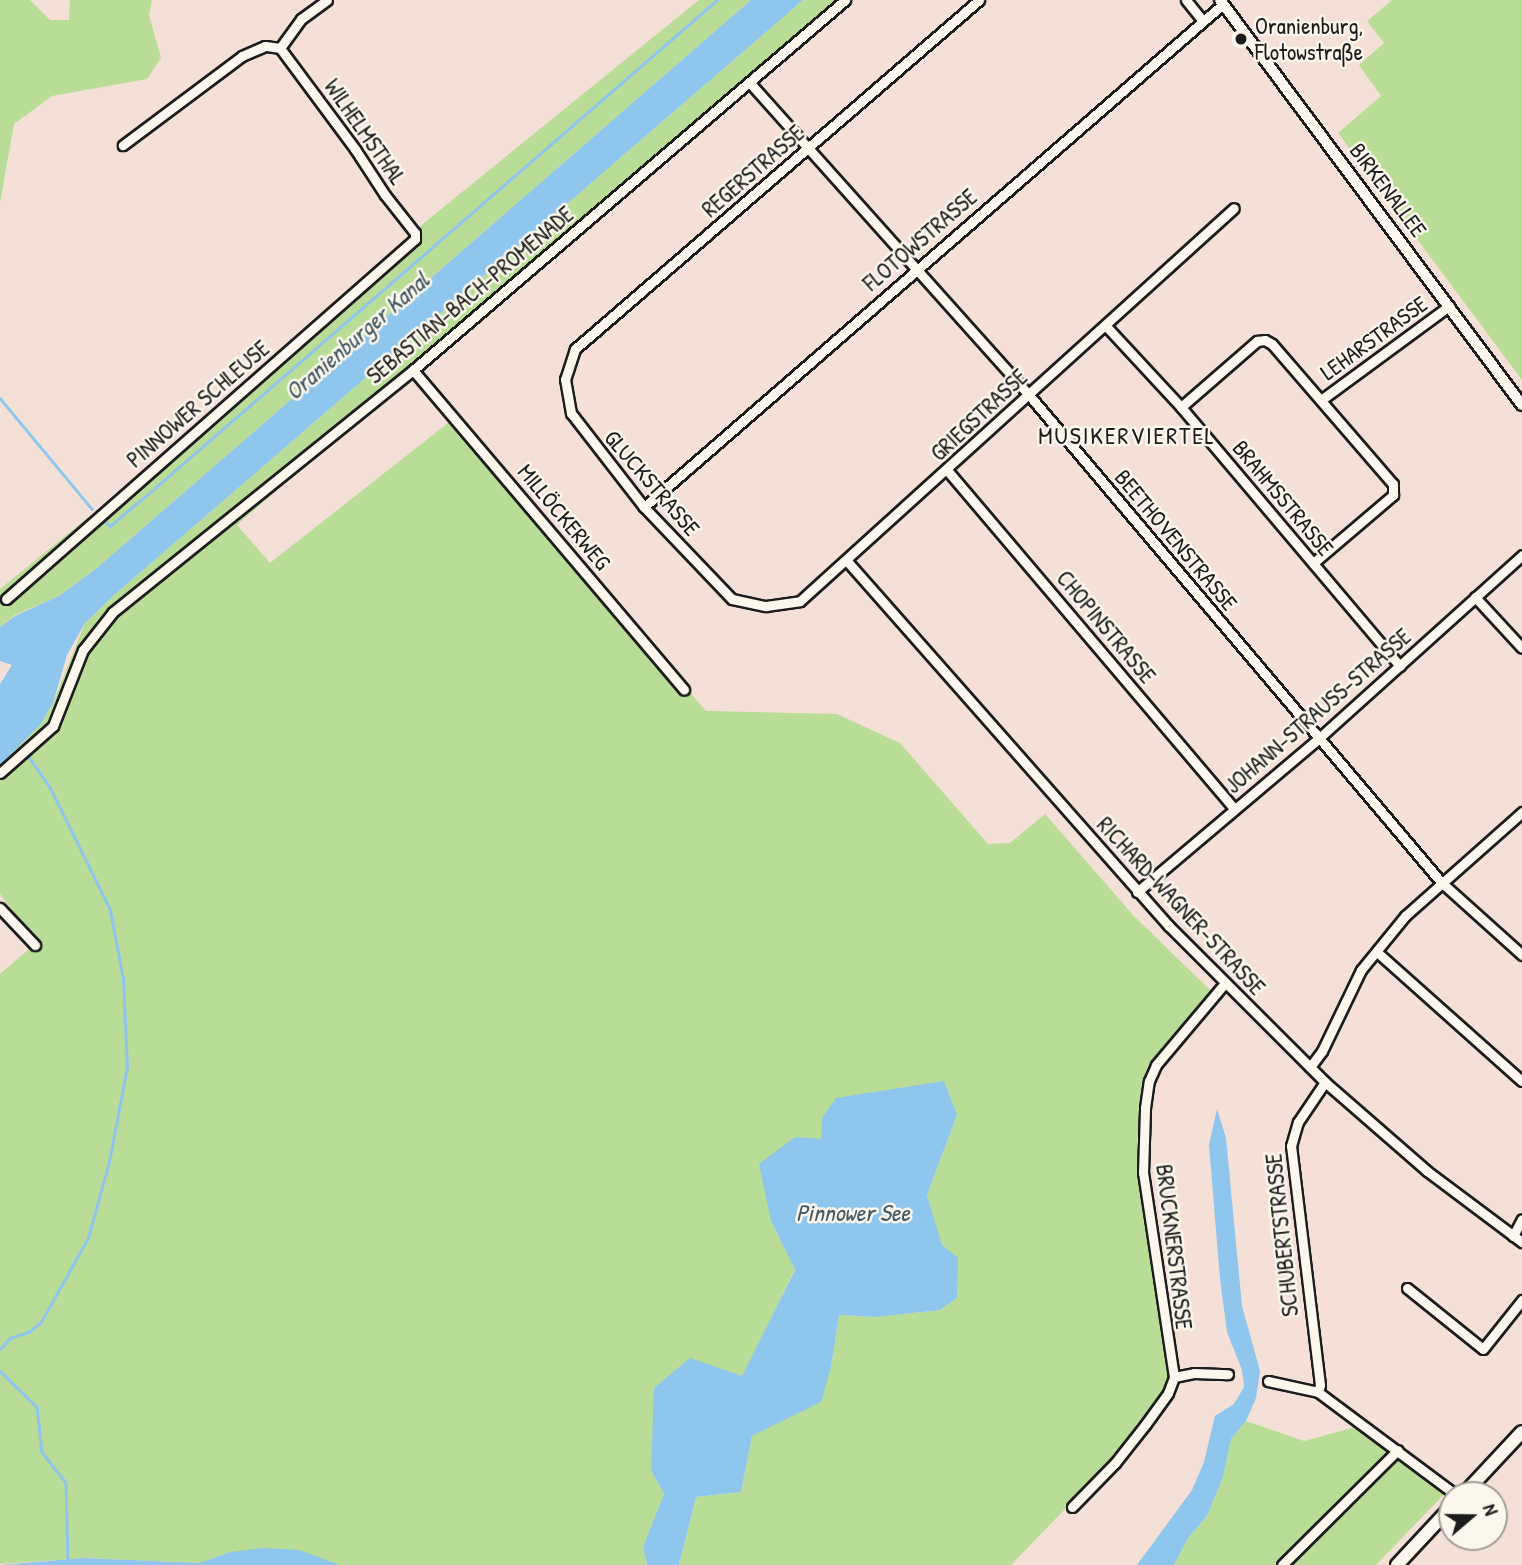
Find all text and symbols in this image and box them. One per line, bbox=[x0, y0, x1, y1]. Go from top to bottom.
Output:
place label: Oranienburg, Flotowstraße bbox=[1255, 12, 1363, 66]
marker: Oranienburg, Flotowstraße bbox=[1233, 31, 1249, 47]
street label: WILHELMSTHAL bbox=[318, 74, 412, 190]
street label: REGERSTRASSE bbox=[696, 119, 810, 223]
street label: BIRKENALLEE bbox=[1344, 138, 1432, 242]
street label: FLOTOWSTRASSE bbox=[857, 183, 983, 297]
street label: SEBASTIAN-BACH-PROMENADE bbox=[361, 200, 579, 390]
water label: Oranienburger Kanal bbox=[279, 266, 435, 406]
street label: LEHARSTRASSE bbox=[1315, 290, 1433, 386]
street label: PINNOWER SCHLEUSE bbox=[121, 335, 275, 473]
street label: GRIEGSTRASSE bbox=[925, 363, 1033, 467]
district label: MUSIKERVIERTEL bbox=[1040, 422, 1214, 450]
street label: GLUCKSTRASSE bbox=[599, 424, 705, 542]
street label: BRAHMSSTRASSE bbox=[1227, 435, 1339, 561]
street label: MILLÖCKERWEG bbox=[512, 458, 616, 576]
street label: BEETHOVENSTRASSE bbox=[1109, 464, 1243, 616]
street label: CHOPINSTRASSE bbox=[1051, 565, 1161, 689]
street label: JOHANN-STRAUSS-STRASSE bbox=[1219, 623, 1417, 799]
street label: RICHARD-WAGNER-STRASSE bbox=[1091, 811, 1271, 1001]
street label: SCHUBERTSTRASSE bbox=[1260, 1152, 1304, 1318]
street label: BRUCKNERSTRASSE bbox=[1150, 1163, 1198, 1331]
water label: Pinnower See bbox=[796, 1199, 910, 1227]
north arrow bbox=[1438, 1481, 1508, 1551]
text: N bbox=[1477, 1500, 1505, 1519]

